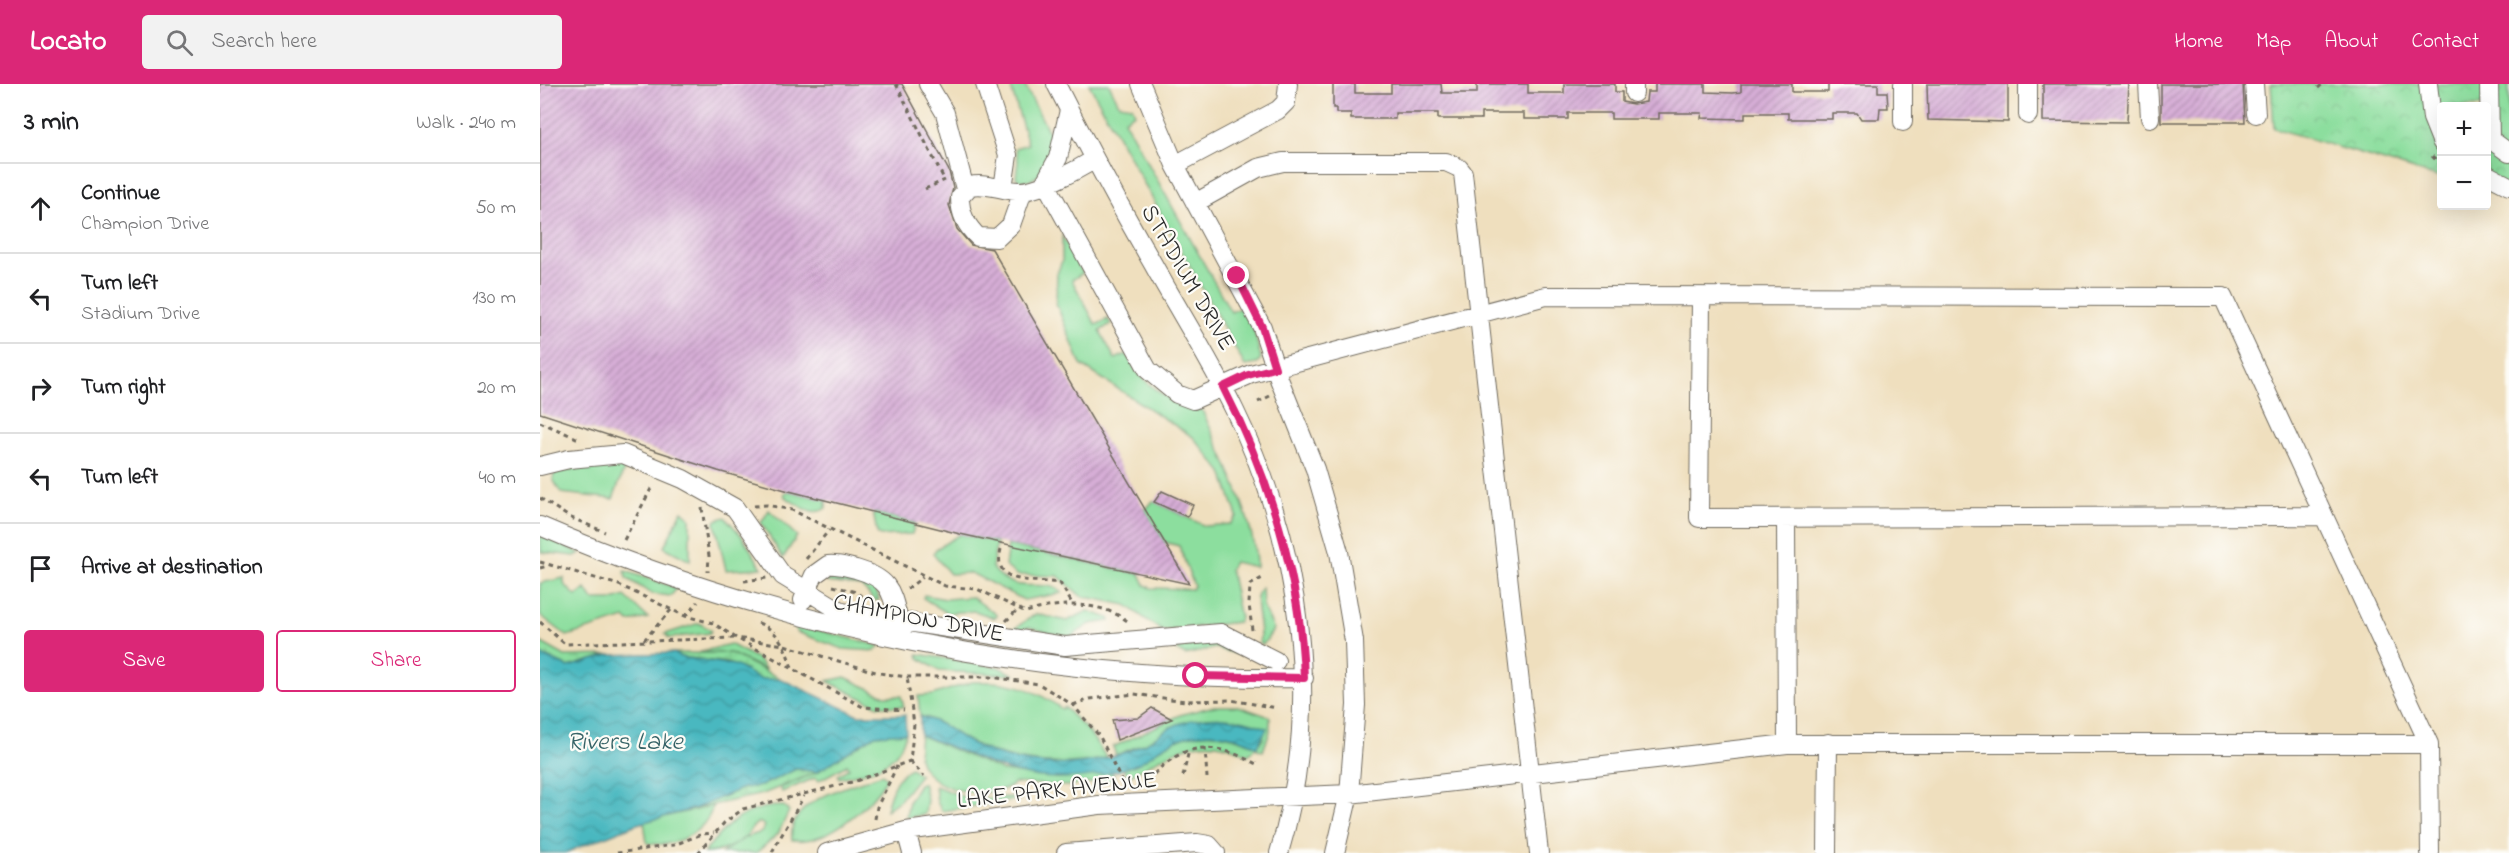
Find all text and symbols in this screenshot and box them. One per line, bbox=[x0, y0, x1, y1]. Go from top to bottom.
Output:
search box bbox=[142, 15, 562, 69]
text: Locato bbox=[30, 22, 106, 63]
icon: search bbox=[163, 26, 196, 59]
text: Search here bbox=[211, 26, 317, 58]
text: Home bbox=[2174, 27, 2223, 57]
text: Map bbox=[2256, 27, 2291, 57]
text: About bbox=[2324, 27, 2378, 57]
text: Contact bbox=[2411, 27, 2479, 57]
map controls bbox=[2437, 102, 2491, 210]
button: + bbox=[2437, 102, 2491, 156]
text: 3 min bbox=[24, 104, 79, 142]
text: Walk · 240 m bbox=[416, 109, 516, 138]
button: − bbox=[2437, 156, 2491, 210]
text: Continue bbox=[81, 178, 160, 210]
icon: ahead bbox=[24, 192, 57, 225]
text: 50 m bbox=[475, 194, 516, 223]
street label: STADIUM DRIVE bbox=[1131, 199, 1243, 358]
text: Champion Drive bbox=[81, 210, 209, 239]
route end bbox=[1223, 262, 1249, 288]
text: Turn left bbox=[81, 268, 158, 300]
icon: left bbox=[24, 282, 57, 315]
text: 130 m bbox=[472, 284, 516, 313]
text: Stadium Drive bbox=[81, 300, 200, 329]
icon: right bbox=[24, 372, 57, 405]
text: Turn right bbox=[81, 372, 166, 404]
text: 20 m bbox=[477, 374, 516, 403]
icon: left bbox=[24, 462, 57, 495]
text: Turn left bbox=[81, 462, 158, 494]
text: 40 m bbox=[479, 464, 516, 493]
icon: arrive bbox=[24, 552, 57, 585]
text: Arrive at destination bbox=[81, 552, 263, 584]
street label: CHAMPION DRIVE bbox=[830, 586, 1007, 653]
button: Save bbox=[24, 630, 264, 692]
button: Share bbox=[276, 630, 516, 692]
route start bbox=[1182, 662, 1208, 688]
water label: Rivers Lake bbox=[567, 724, 684, 762]
street label: LAKE PARK AVENUE bbox=[956, 764, 1159, 819]

